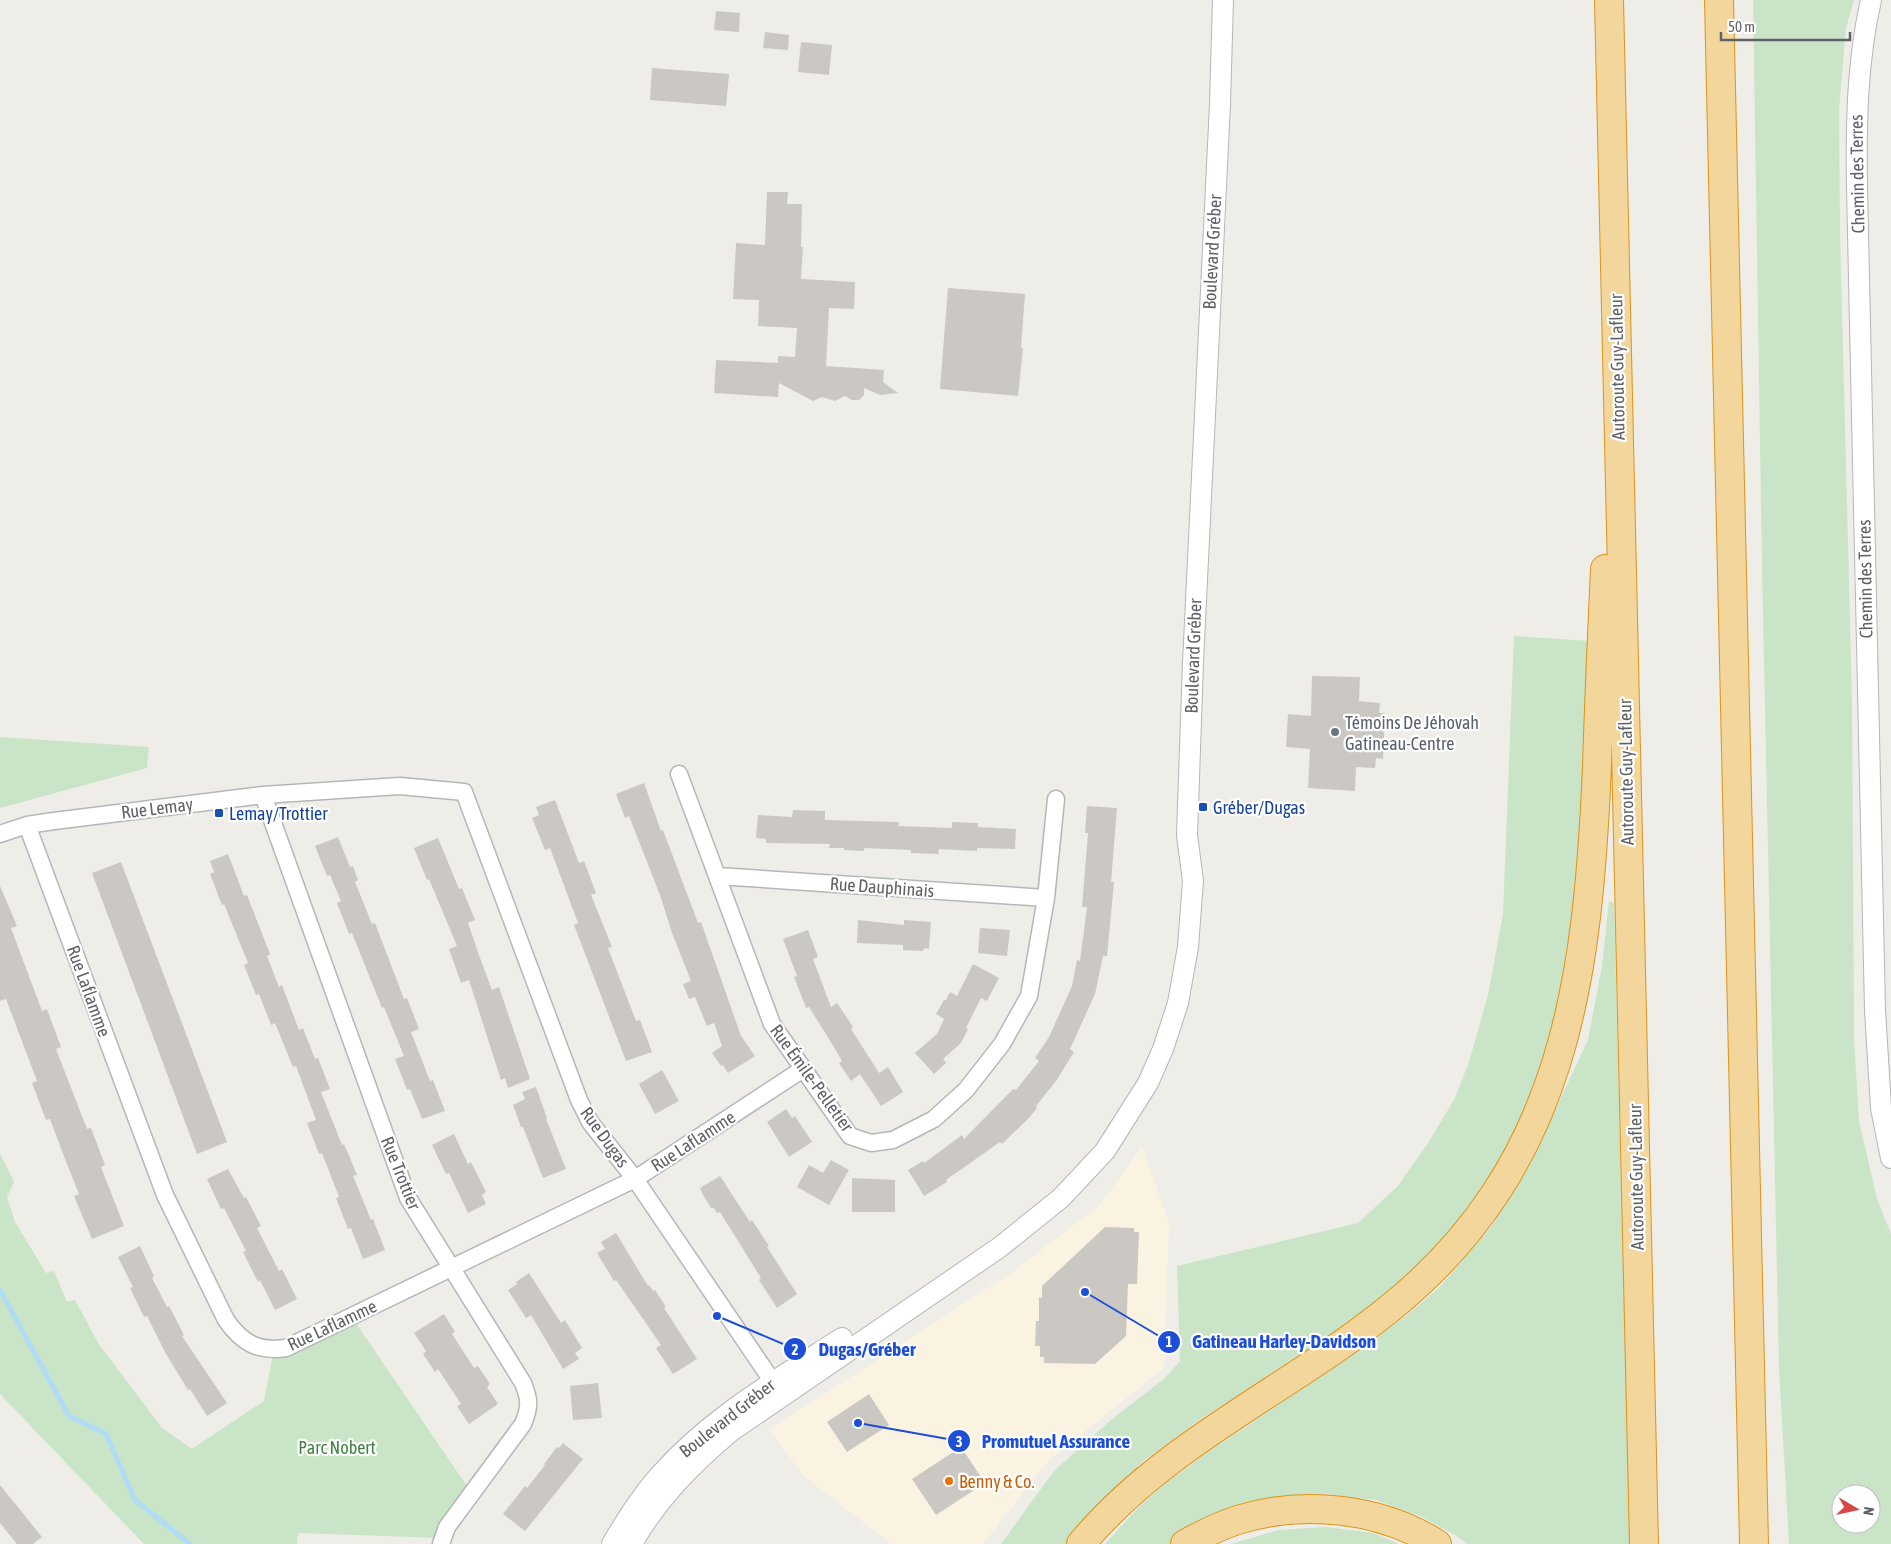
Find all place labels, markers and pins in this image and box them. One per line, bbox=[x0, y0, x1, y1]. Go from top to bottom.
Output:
place label: Témoins De Jéhovah Gatineau-Centre bbox=[1345, 712, 1479, 754]
marker: Témoins De Jéhovah Gatineau-Centre bbox=[1329, 726, 1341, 738]
place label: Gréber/Dugas bbox=[1213, 797, 1305, 818]
marker: Gréber/Dugas bbox=[1197, 801, 1209, 813]
place label: Lemay/Trottier bbox=[229, 803, 328, 824]
marker: Lemay/Trottier bbox=[213, 807, 225, 819]
callout: Gatineau Harley-Davidson bbox=[1157, 1325, 1386, 1359]
callout: Dugas/Gréber bbox=[783, 1332, 925, 1366]
callout: Promutuel Assurance bbox=[947, 1424, 1140, 1458]
place label: Benny & Co. bbox=[959, 1471, 1035, 1492]
marker: Benny & Co. bbox=[943, 1475, 955, 1487]

